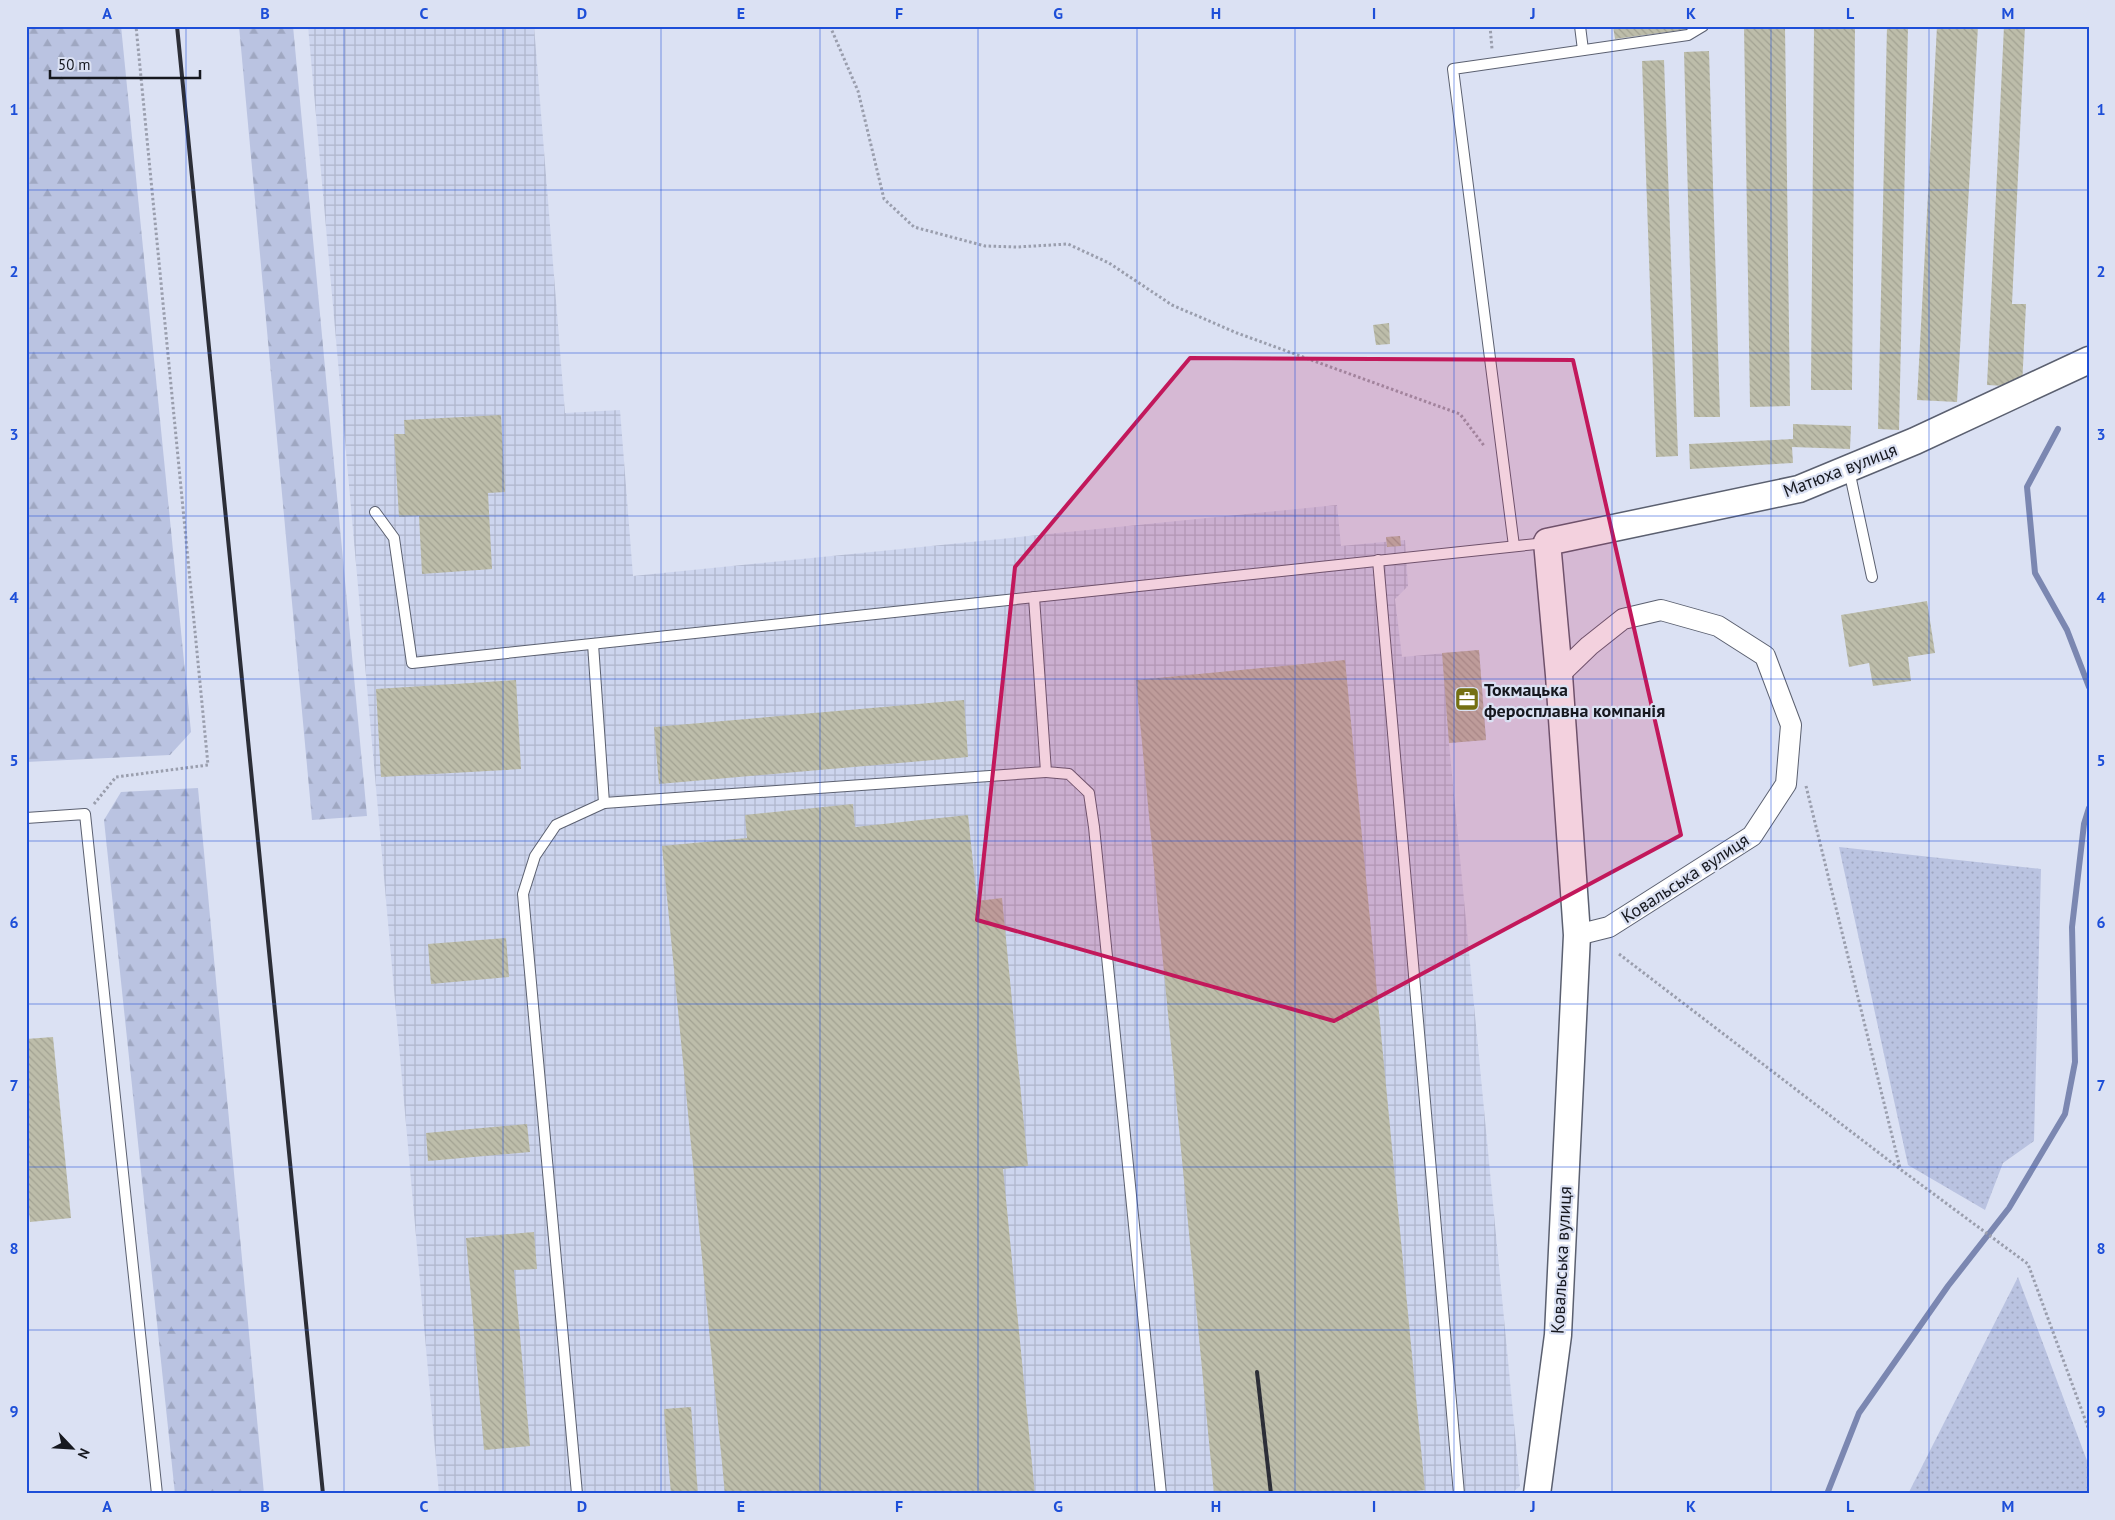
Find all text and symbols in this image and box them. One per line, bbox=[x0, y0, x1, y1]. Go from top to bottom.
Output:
text: A bbox=[102, 3, 112, 23]
text: B bbox=[260, 3, 270, 23]
text: C bbox=[420, 3, 429, 23]
text: D bbox=[577, 3, 587, 23]
text: E bbox=[737, 3, 745, 23]
text: F bbox=[895, 3, 903, 23]
text: G bbox=[1053, 3, 1063, 23]
text: H bbox=[1211, 3, 1221, 23]
text: I bbox=[1372, 3, 1376, 23]
text: J bbox=[1529, 3, 1536, 23]
text: K bbox=[1686, 3, 1696, 23]
text: L bbox=[1846, 3, 1855, 23]
text: M bbox=[2002, 3, 2014, 23]
scale bar bbox=[50, 48, 200, 80]
text: 50 m bbox=[58, 55, 91, 74]
text: 1 bbox=[9, 99, 19, 119]
text: 1 bbox=[2096, 99, 2106, 119]
text: 2 bbox=[9, 261, 19, 281]
text: 2 bbox=[2096, 261, 2106, 281]
text: 3 bbox=[9, 424, 19, 444]
text: 3 bbox=[2096, 424, 2106, 444]
street label: Матюха вулиця bbox=[1780, 438, 1900, 502]
text: 4 bbox=[9, 587, 19, 607]
text: 4 bbox=[2096, 587, 2106, 607]
place label: Токмацька феросплавна компанія bbox=[1484, 678, 1665, 722]
office icon: Токмацька феросплавна компанія bbox=[1454, 686, 1480, 712]
text: 5 bbox=[9, 750, 19, 770]
text: 5 bbox=[2096, 750, 2106, 770]
street label: Ковальська вулиця bbox=[1617, 828, 1753, 928]
text: 6 bbox=[9, 912, 19, 932]
text: 6 bbox=[2096, 912, 2106, 932]
text: 7 bbox=[9, 1075, 19, 1095]
text: 7 bbox=[2096, 1075, 2106, 1095]
street label: Ковальська вулиця bbox=[1546, 1186, 1576, 1334]
text: 8 bbox=[9, 1238, 19, 1258]
text: 8 bbox=[2096, 1238, 2106, 1258]
text: 9 bbox=[9, 1401, 19, 1421]
text: 9 bbox=[2096, 1401, 2106, 1421]
north arrow bbox=[48, 1422, 98, 1472]
text: N bbox=[74, 1446, 94, 1461]
text: A bbox=[102, 1496, 112, 1516]
text: B bbox=[260, 1496, 270, 1516]
text: C bbox=[420, 1496, 429, 1516]
text: D bbox=[577, 1496, 587, 1516]
text: E bbox=[737, 1496, 745, 1516]
text: F bbox=[895, 1496, 903, 1516]
text: G bbox=[1053, 1496, 1063, 1516]
text: H bbox=[1211, 1496, 1221, 1516]
text: I bbox=[1372, 1496, 1376, 1516]
text: J bbox=[1529, 1496, 1536, 1516]
text: K bbox=[1686, 1496, 1696, 1516]
text: L bbox=[1846, 1496, 1855, 1516]
text: M bbox=[2002, 1496, 2014, 1516]

